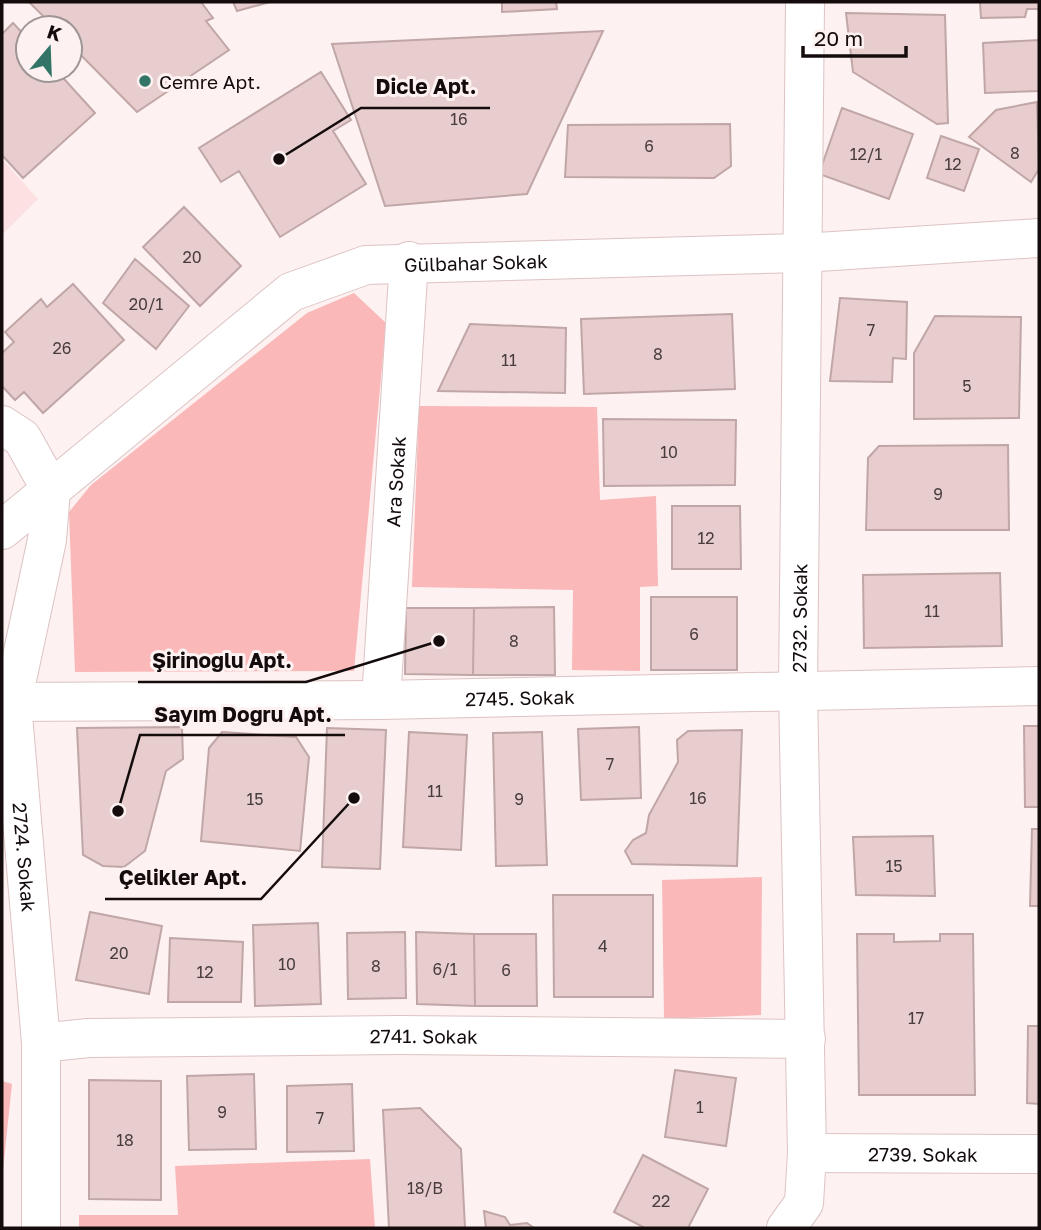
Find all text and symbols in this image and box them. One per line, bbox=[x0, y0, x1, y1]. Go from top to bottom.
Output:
north arrow bbox=[14, 14, 84, 84]
scale bar bbox=[803, 14, 906, 58]
text: K bbox=[44, 19, 65, 46]
text: 20 m bbox=[814, 25, 863, 51]
callout: Dicle Apt. bbox=[361, 66, 490, 108]
place label: Cemre Apt. bbox=[159, 70, 261, 93]
marker: Cemre Apt. bbox=[137, 73, 153, 89]
text: Dicle Apt. bbox=[376, 73, 476, 99]
house number: 16 bbox=[450, 109, 468, 129]
house number: 6 bbox=[644, 136, 654, 156]
house number: 8 bbox=[1010, 143, 1020, 163]
house number: 12/1 bbox=[850, 144, 882, 164]
house number: 12 bbox=[944, 154, 962, 174]
house number: 20 bbox=[182, 247, 202, 267]
street label: Gülbahar Sokak bbox=[404, 248, 548, 275]
house number: 20/1 bbox=[129, 294, 164, 314]
house number: 7 bbox=[867, 320, 875, 340]
house number: 26 bbox=[53, 338, 71, 358]
house number: 8 bbox=[653, 344, 663, 364]
house number: 11 bbox=[501, 350, 517, 370]
house number: 5 bbox=[962, 376, 972, 396]
street label: Ara Sokak bbox=[381, 435, 409, 528]
house number: 10 bbox=[660, 442, 678, 462]
house number: 9 bbox=[933, 484, 943, 504]
house number: 12 bbox=[697, 528, 715, 548]
street label: 2732. Sokak bbox=[787, 563, 811, 673]
house number: 11 bbox=[924, 601, 940, 621]
house number: 6 bbox=[689, 624, 699, 644]
house number: 8 bbox=[509, 631, 519, 651]
callout: Şirinoğlu Apt. bbox=[138, 640, 306, 682]
text: Şirinoğlu Apt. bbox=[152, 647, 292, 673]
street label: 2745. Sokak bbox=[465, 684, 575, 710]
callout: Sayım Doğru Apt. bbox=[140, 693, 345, 735]
text: Sayım Doğru Apt. bbox=[154, 701, 332, 727]
house number: 7 bbox=[606, 754, 614, 774]
house number: 11 bbox=[427, 781, 443, 801]
house number: 16 bbox=[689, 788, 707, 808]
house number: 15 bbox=[246, 789, 264, 809]
house number: 9 bbox=[514, 789, 524, 809]
street label: 2724. Sokak bbox=[9, 801, 41, 913]
house number: 15 bbox=[885, 856, 903, 876]
callout: Çelikler Apt. bbox=[105, 857, 261, 899]
text: Çelikler Apt. bbox=[119, 864, 247, 890]
house number: 4 bbox=[598, 936, 608, 956]
house number: 20 bbox=[109, 943, 129, 963]
house number: 10 bbox=[278, 954, 296, 974]
house number: 8 bbox=[371, 956, 381, 976]
house number: 6/1 bbox=[432, 959, 458, 979]
house number: 6 bbox=[501, 960, 511, 980]
house number: 12 bbox=[196, 962, 214, 982]
house number: 17 bbox=[908, 1008, 924, 1028]
street label: 2741. Sokak bbox=[370, 1023, 478, 1047]
house number: 1 bbox=[696, 1097, 704, 1117]
house number: 9 bbox=[217, 1102, 227, 1122]
house number: 7 bbox=[316, 1108, 324, 1128]
house number: 18 bbox=[116, 1130, 134, 1150]
street label: 2739. Sokak bbox=[868, 1142, 978, 1165]
house number: 18/B bbox=[407, 1178, 443, 1198]
house number: 22 bbox=[652, 1191, 670, 1211]

